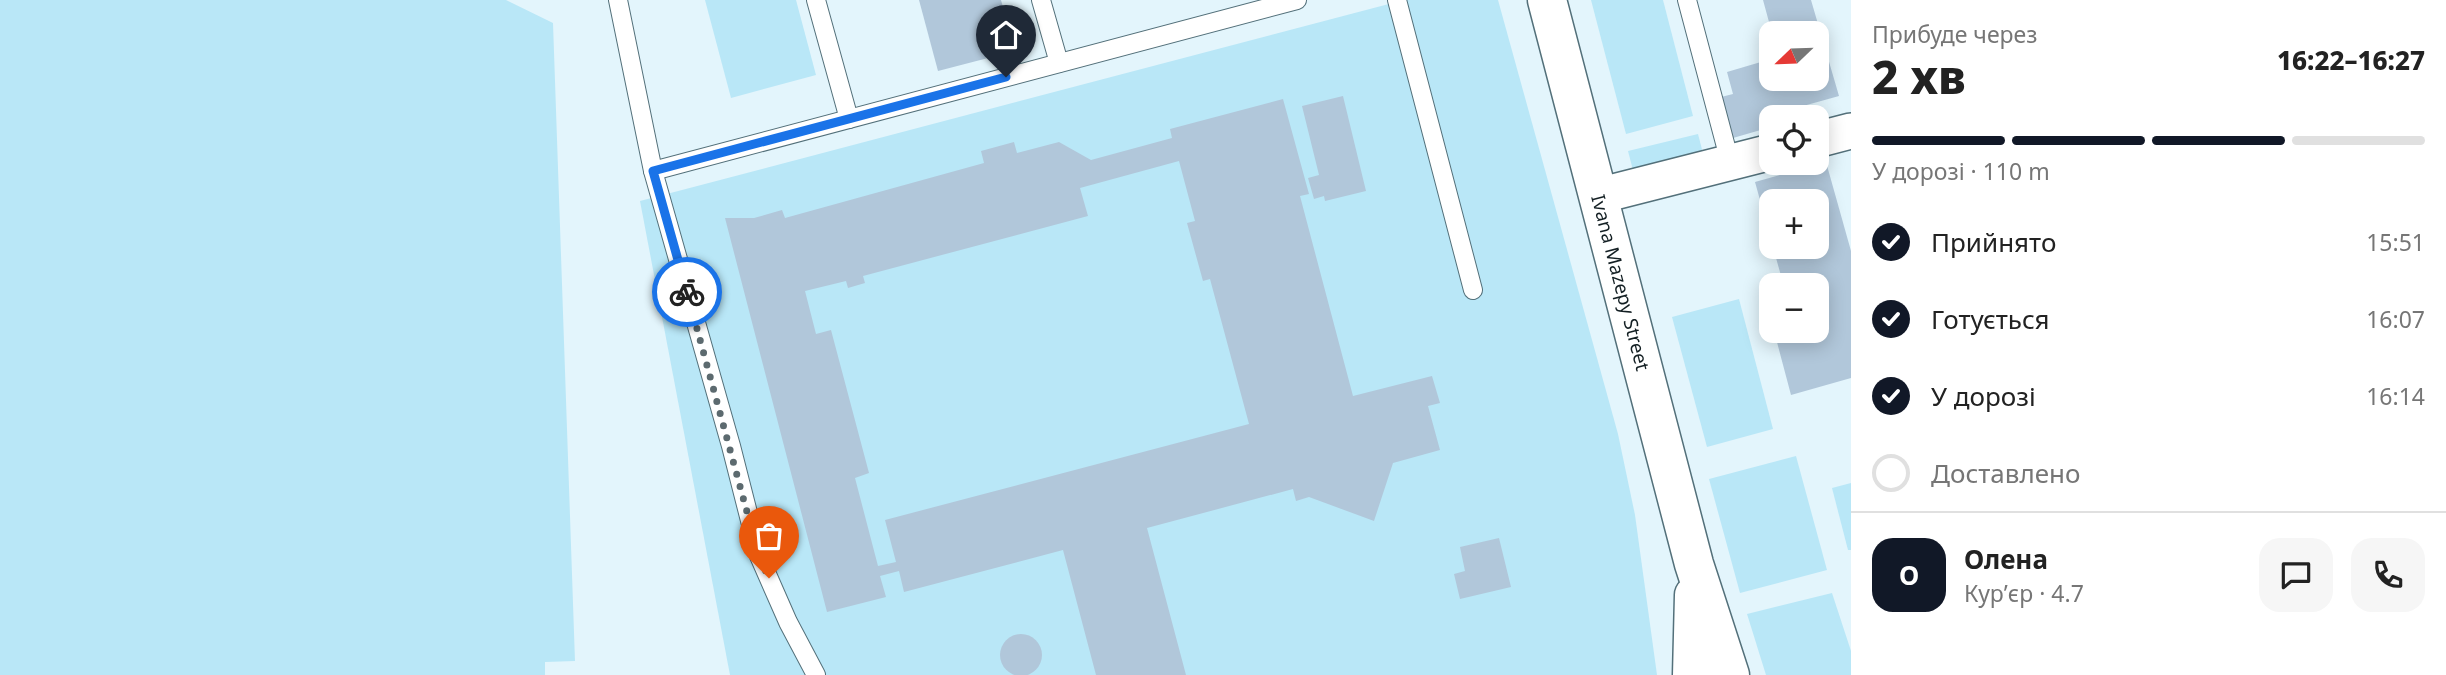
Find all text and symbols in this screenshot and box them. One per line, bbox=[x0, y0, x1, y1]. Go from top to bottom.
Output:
pin bbox=[976, 5, 1036, 77]
icon: home bbox=[987, 16, 1025, 54]
text: Прибуде через bbox=[1872, 18, 2037, 50]
north arrow bbox=[1759, 21, 1829, 91]
map controls bbox=[1759, 21, 1829, 343]
text: 16:22–16:27 bbox=[2277, 42, 2425, 78]
text: 2 хв bbox=[1872, 45, 1966, 107]
button: locate bbox=[1759, 105, 1829, 175]
text: У дорозі · 110 m bbox=[1872, 155, 2050, 187]
button: + bbox=[1759, 189, 1829, 259]
street label: Ivana Mazepy Street bbox=[1585, 192, 1656, 373]
icon: check bbox=[1872, 223, 1910, 261]
text: Прийнято bbox=[1931, 224, 2056, 260]
text: 15:51 bbox=[2366, 226, 2425, 258]
courier bbox=[652, 257, 722, 327]
icon: bike bbox=[668, 273, 706, 311]
button: − bbox=[1759, 273, 1829, 343]
icon: check bbox=[1872, 300, 1910, 338]
text: Готується bbox=[1931, 301, 2050, 337]
text: 16:07 bbox=[2366, 303, 2425, 335]
icon: check bbox=[1872, 377, 1910, 415]
text: У дорозі bbox=[1931, 378, 2036, 414]
text: 16:14 bbox=[2366, 380, 2425, 412]
text: Доставлено bbox=[1931, 455, 2080, 491]
pin bbox=[739, 506, 799, 578]
icon: bag bbox=[750, 517, 788, 555]
button: chat bbox=[2259, 538, 2333, 612]
button: phone bbox=[2351, 538, 2425, 612]
text: Олена bbox=[1964, 541, 2048, 577]
text: О bbox=[1899, 557, 1919, 593]
text: Кур’єр · 4.7 bbox=[1964, 577, 2084, 609]

